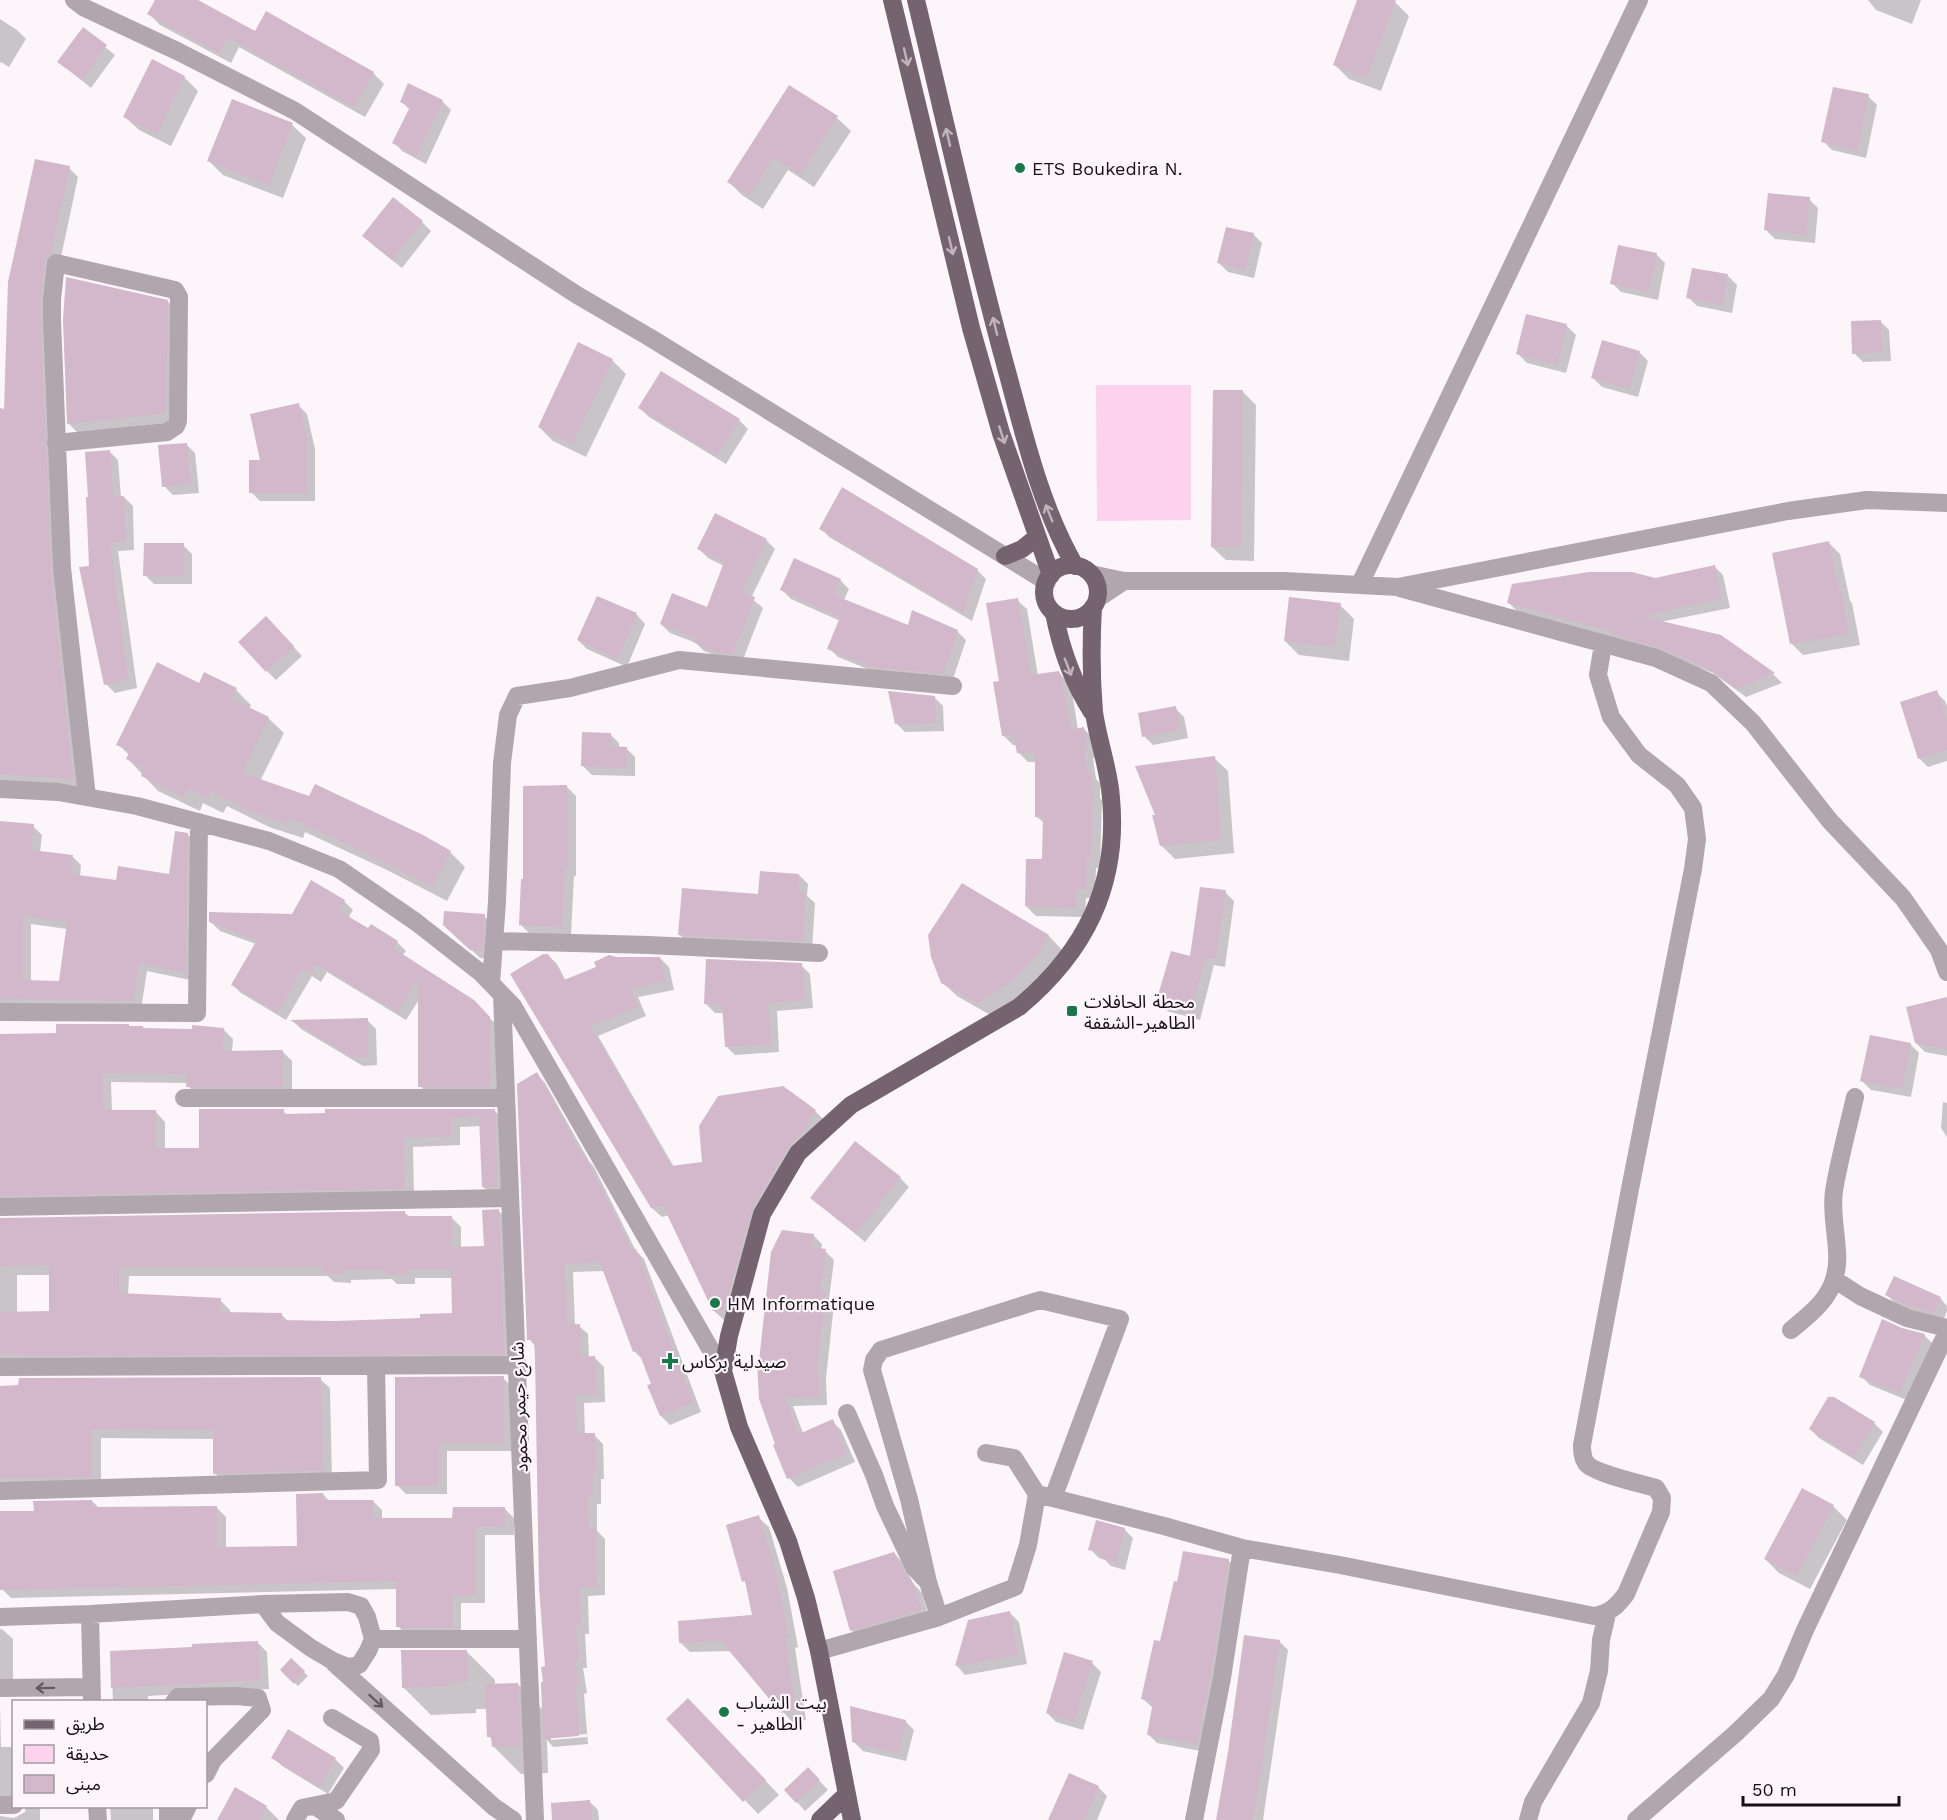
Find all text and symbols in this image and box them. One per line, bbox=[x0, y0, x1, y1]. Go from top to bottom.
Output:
one-way arrow bbox=[901, 47, 913, 66]
one-way arrow bbox=[942, 128, 954, 147]
place label: ETS Boukedira N. bbox=[1032, 158, 1183, 179]
marker: ETS Boukedira N. bbox=[1013, 161, 1027, 175]
one-way arrow bbox=[946, 237, 958, 256]
one-way arrow bbox=[989, 317, 1000, 336]
one-way arrow bbox=[997, 425, 1008, 444]
one-way arrow bbox=[1043, 505, 1054, 523]
one-way arrow bbox=[1063, 657, 1074, 676]
place label: محطة الحافلات الطاهير-الشقفة bbox=[1084, 991, 1195, 1034]
marker: محطة الحافلات الطاهير-الشقفة bbox=[1065, 1004, 1079, 1018]
place label: HM Informatique bbox=[727, 1293, 875, 1314]
marker: HM Informatique bbox=[708, 1296, 722, 1310]
street label: شارع حيمر محمود bbox=[506, 1341, 536, 1473]
place label: صيدلية بركاس bbox=[682, 1351, 787, 1373]
marker: صيدلية بركاس bbox=[663, 1354, 677, 1368]
one-way arrow bbox=[36, 1682, 56, 1694]
place label: بيت الشباب - الطاهير bbox=[736, 1692, 827, 1735]
one-way arrow bbox=[368, 1694, 383, 1708]
legend bbox=[12, 1700, 207, 1808]
marker: بيت الشباب - الطاهير bbox=[717, 1705, 731, 1719]
text: طريق bbox=[66, 1713, 105, 1735]
text: حديقة bbox=[66, 1743, 109, 1764]
scale bar bbox=[1743, 1769, 1899, 1807]
text: مبنى bbox=[66, 1773, 101, 1795]
text: 50 m bbox=[1752, 1779, 1797, 1800]

